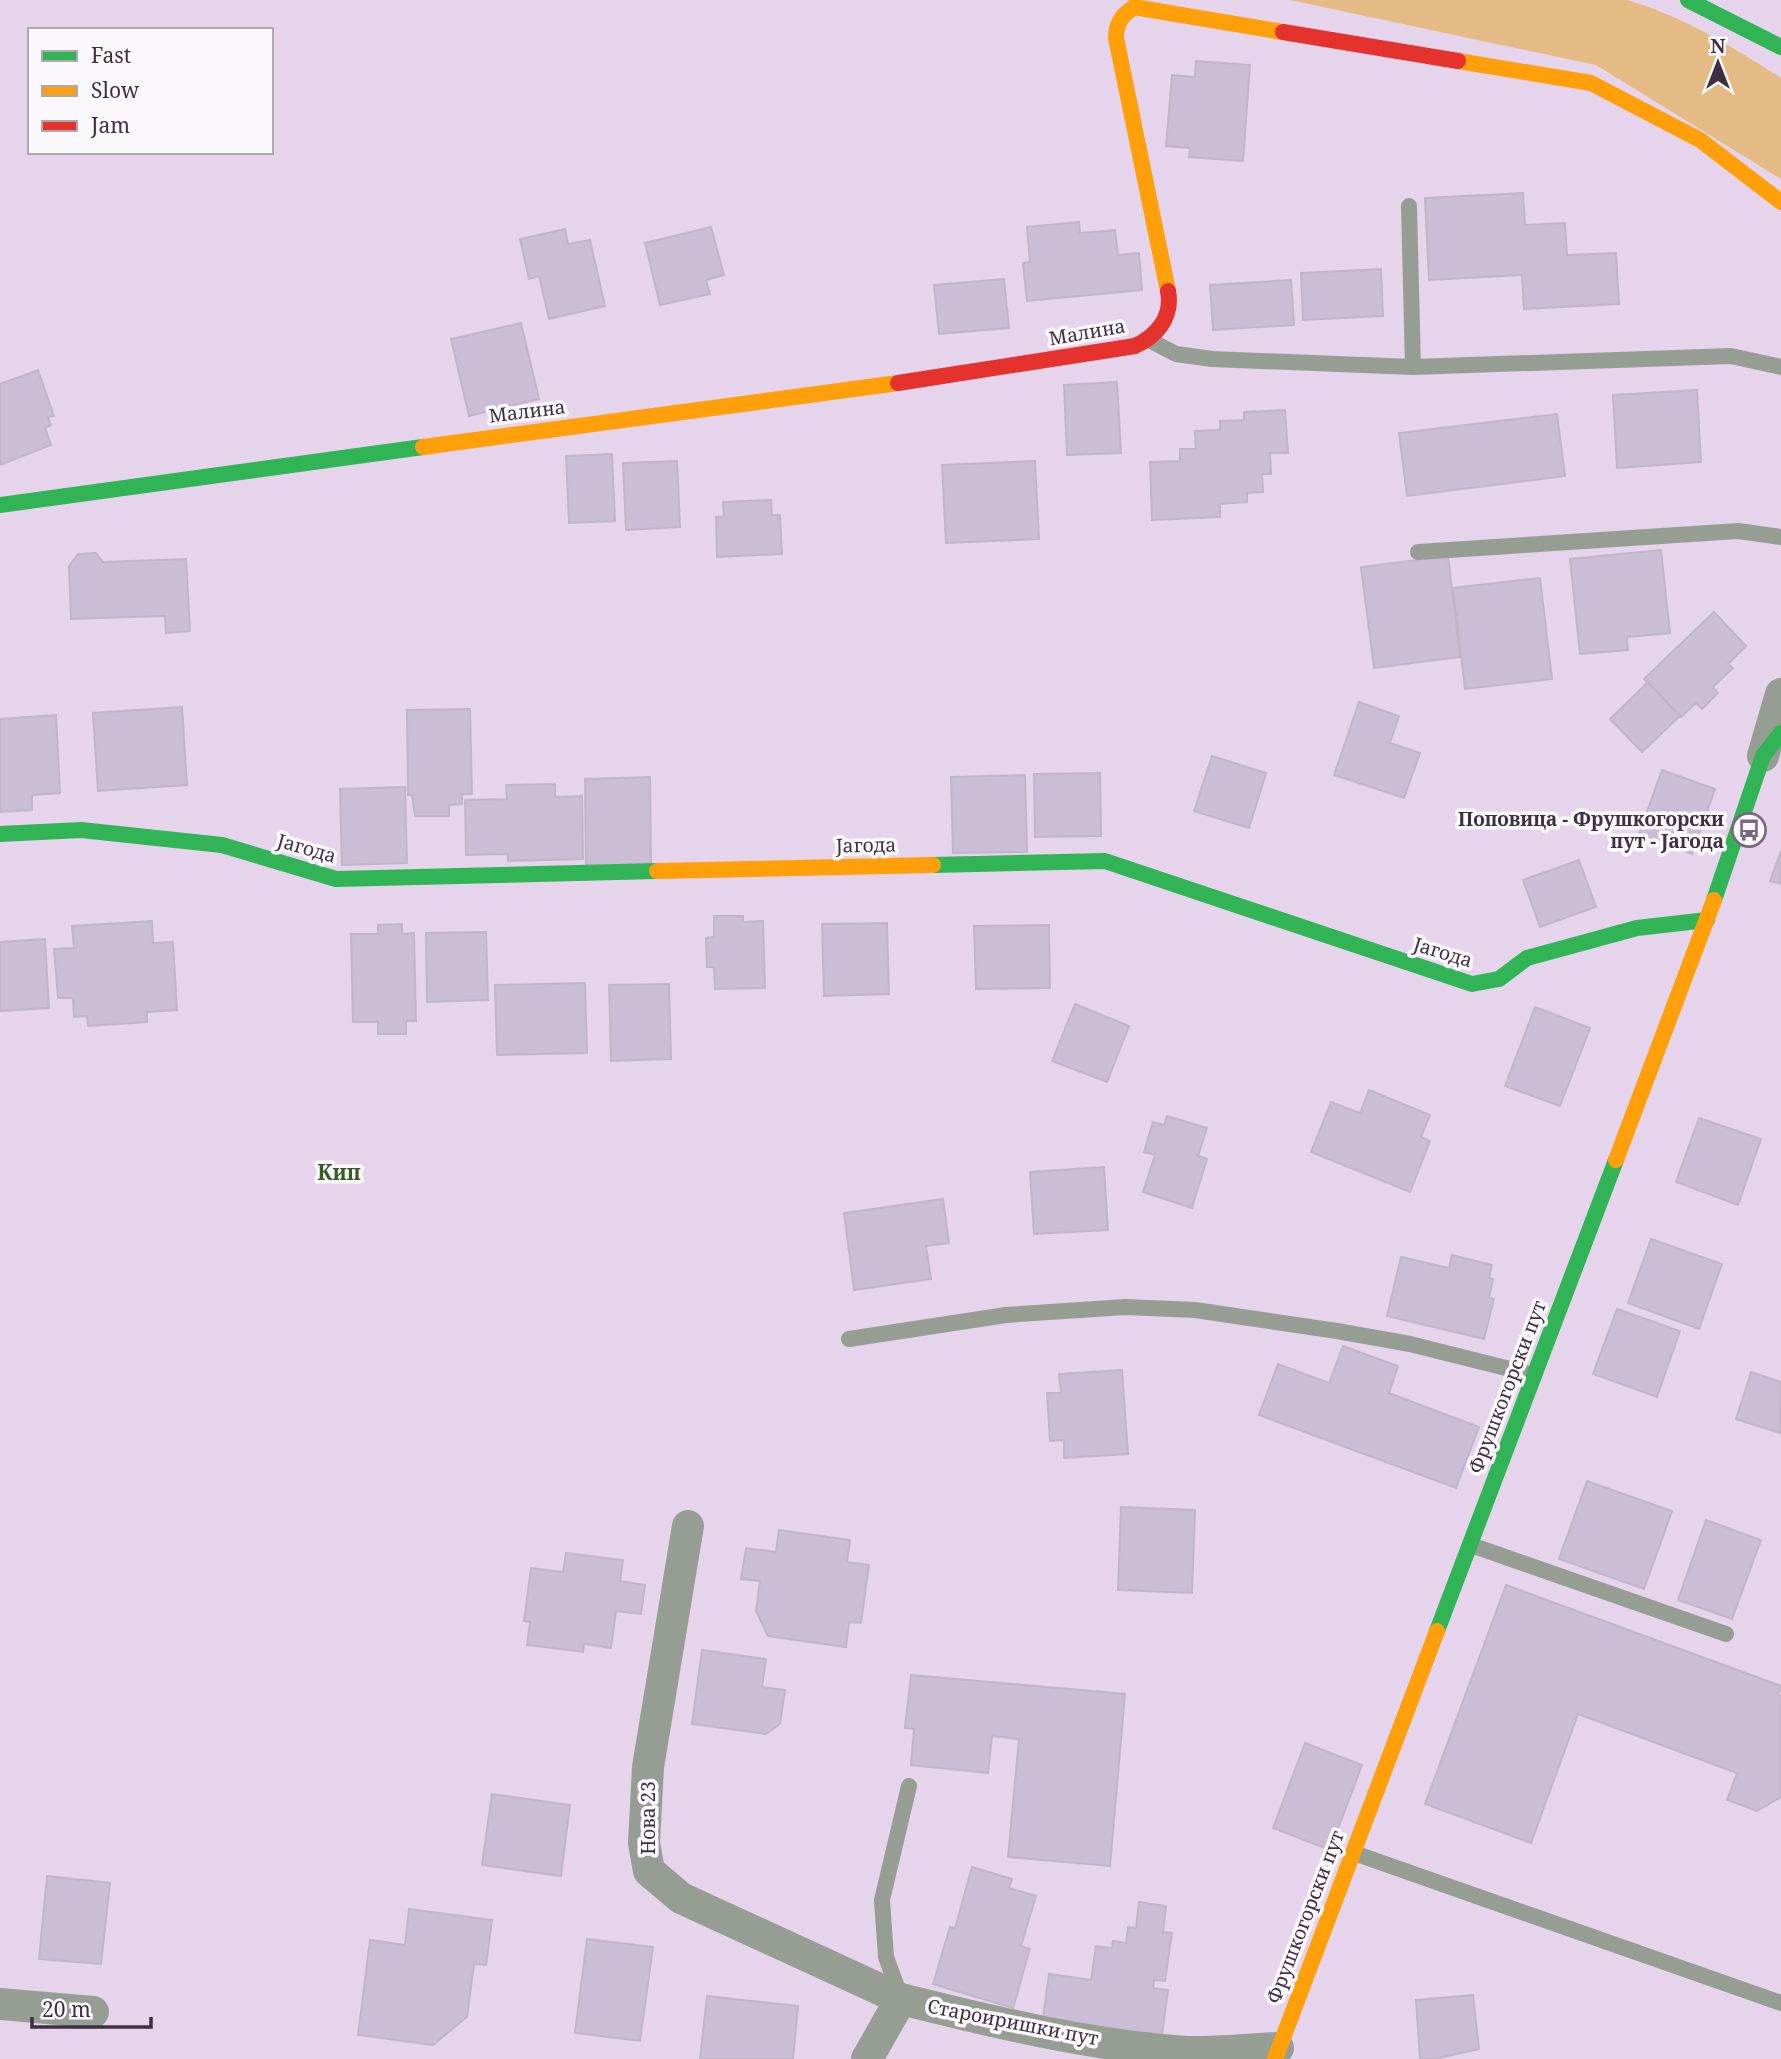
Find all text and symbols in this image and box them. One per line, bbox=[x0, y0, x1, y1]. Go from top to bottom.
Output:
legend bbox=[28, 28, 273, 154]
north arrow bbox=[1683, 28, 1753, 98]
text: N bbox=[1711, 33, 1726, 59]
text: Fast bbox=[91, 41, 131, 69]
text: Slow bbox=[91, 76, 140, 104]
text: Jam bbox=[90, 111, 130, 139]
street label: Малина bbox=[1047, 313, 1127, 351]
street label: Малина bbox=[487, 393, 567, 429]
place label: Поповица - Фрушкогорски пут - Јагода bbox=[1458, 806, 1724, 854]
bus stop icon: Поповица - Фрушкогорски пут - Јагода bbox=[1730, 811, 1768, 849]
street label: Јагода bbox=[273, 827, 340, 869]
street label: Јагода bbox=[835, 831, 896, 859]
street label: Јагода bbox=[1409, 930, 1476, 973]
district label: Кип bbox=[317, 1158, 361, 1186]
street label: Фрушкогорски пут bbox=[1462, 1297, 1552, 1477]
street label: Нова 23 bbox=[635, 1781, 661, 1855]
street label: Фрушкогорски пут bbox=[1260, 1827, 1350, 2007]
scale bar bbox=[32, 1986, 150, 2030]
street label: Староиришки пут bbox=[925, 1993, 1101, 2051]
text: 20 m bbox=[42, 1995, 91, 2023]

